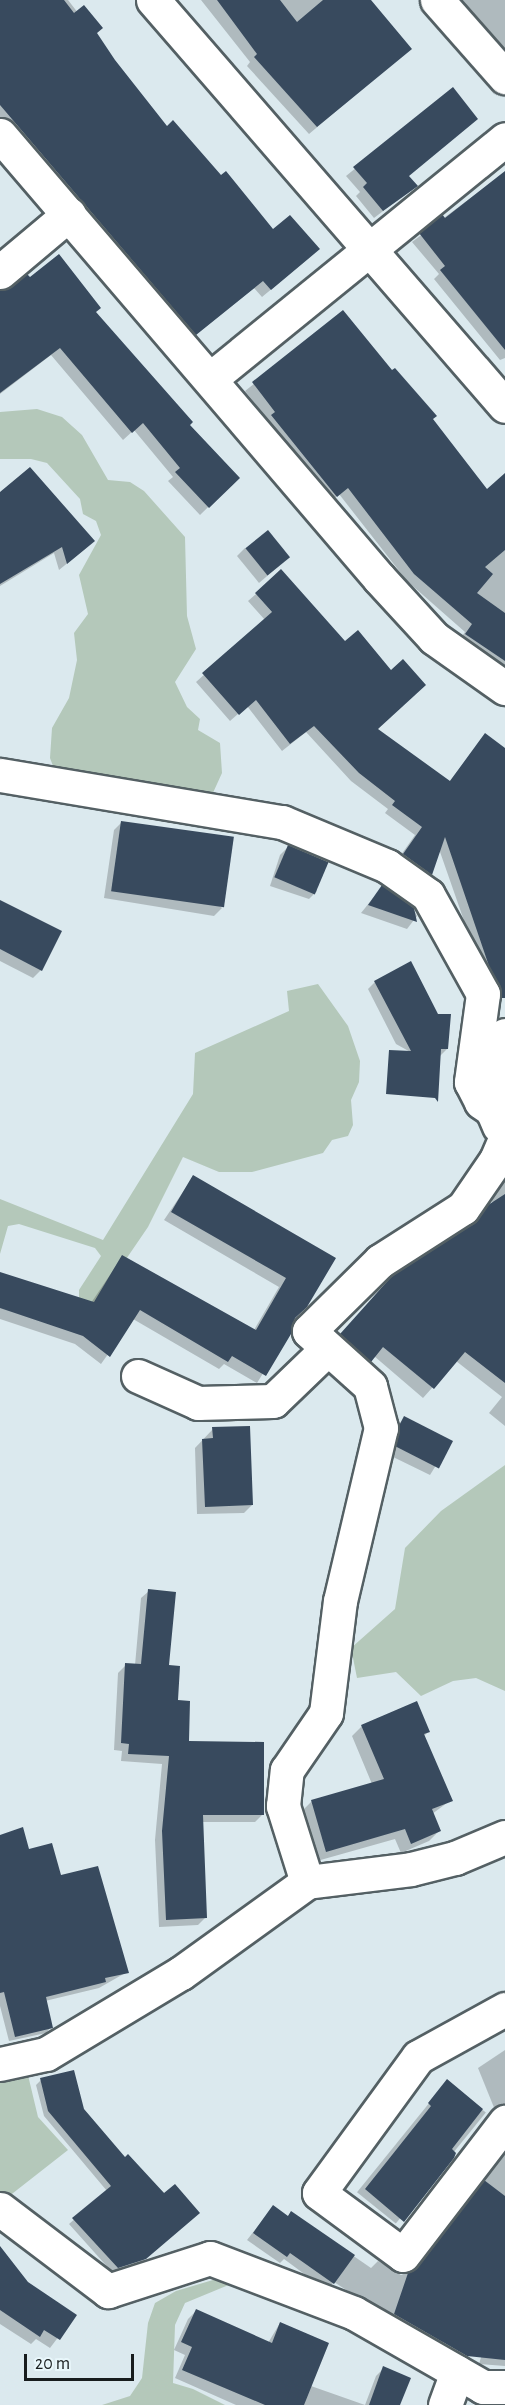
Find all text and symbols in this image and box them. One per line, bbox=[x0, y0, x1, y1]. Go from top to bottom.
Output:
scale bar bbox=[27, 2342, 136, 2380]
text: 20 m bbox=[35, 2355, 70, 2373]

